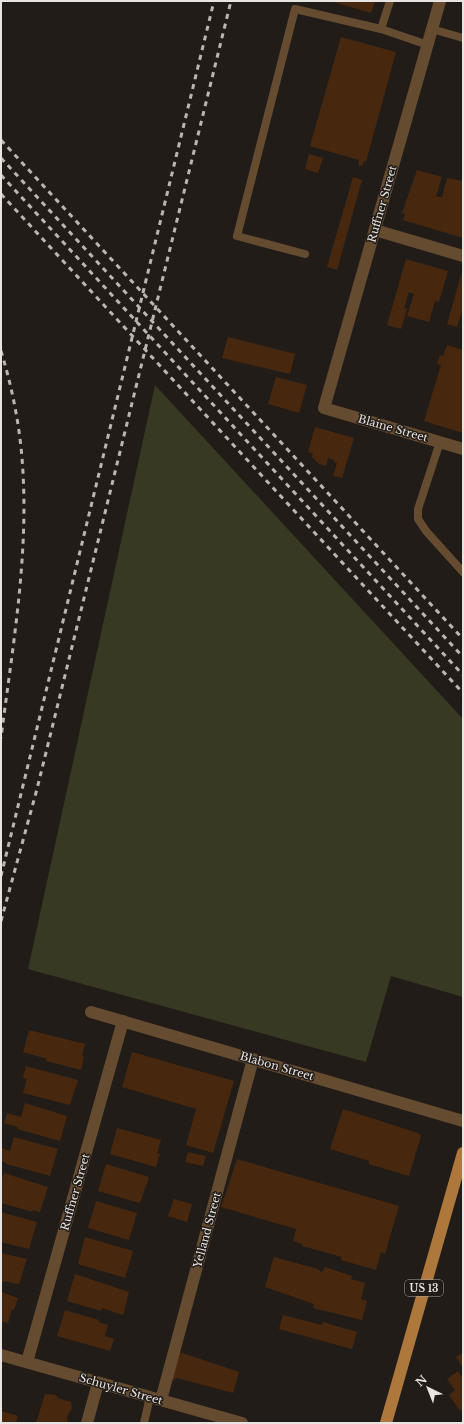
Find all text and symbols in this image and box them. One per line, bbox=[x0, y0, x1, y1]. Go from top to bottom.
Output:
street label: Ruffner Street bbox=[364, 163, 400, 244]
street label: Blaine Street bbox=[356, 411, 430, 445]
street label: Blabon Street bbox=[238, 1049, 316, 1083]
street label: Ruffner Street bbox=[57, 1151, 93, 1232]
street label: Yelland Street bbox=[190, 1190, 224, 1270]
road number: US 13 bbox=[405, 1280, 443, 1296]
north arrow bbox=[408, 1368, 448, 1408]
street label: Schuyler Street bbox=[78, 1370, 165, 1408]
text: N bbox=[413, 1372, 430, 1389]

